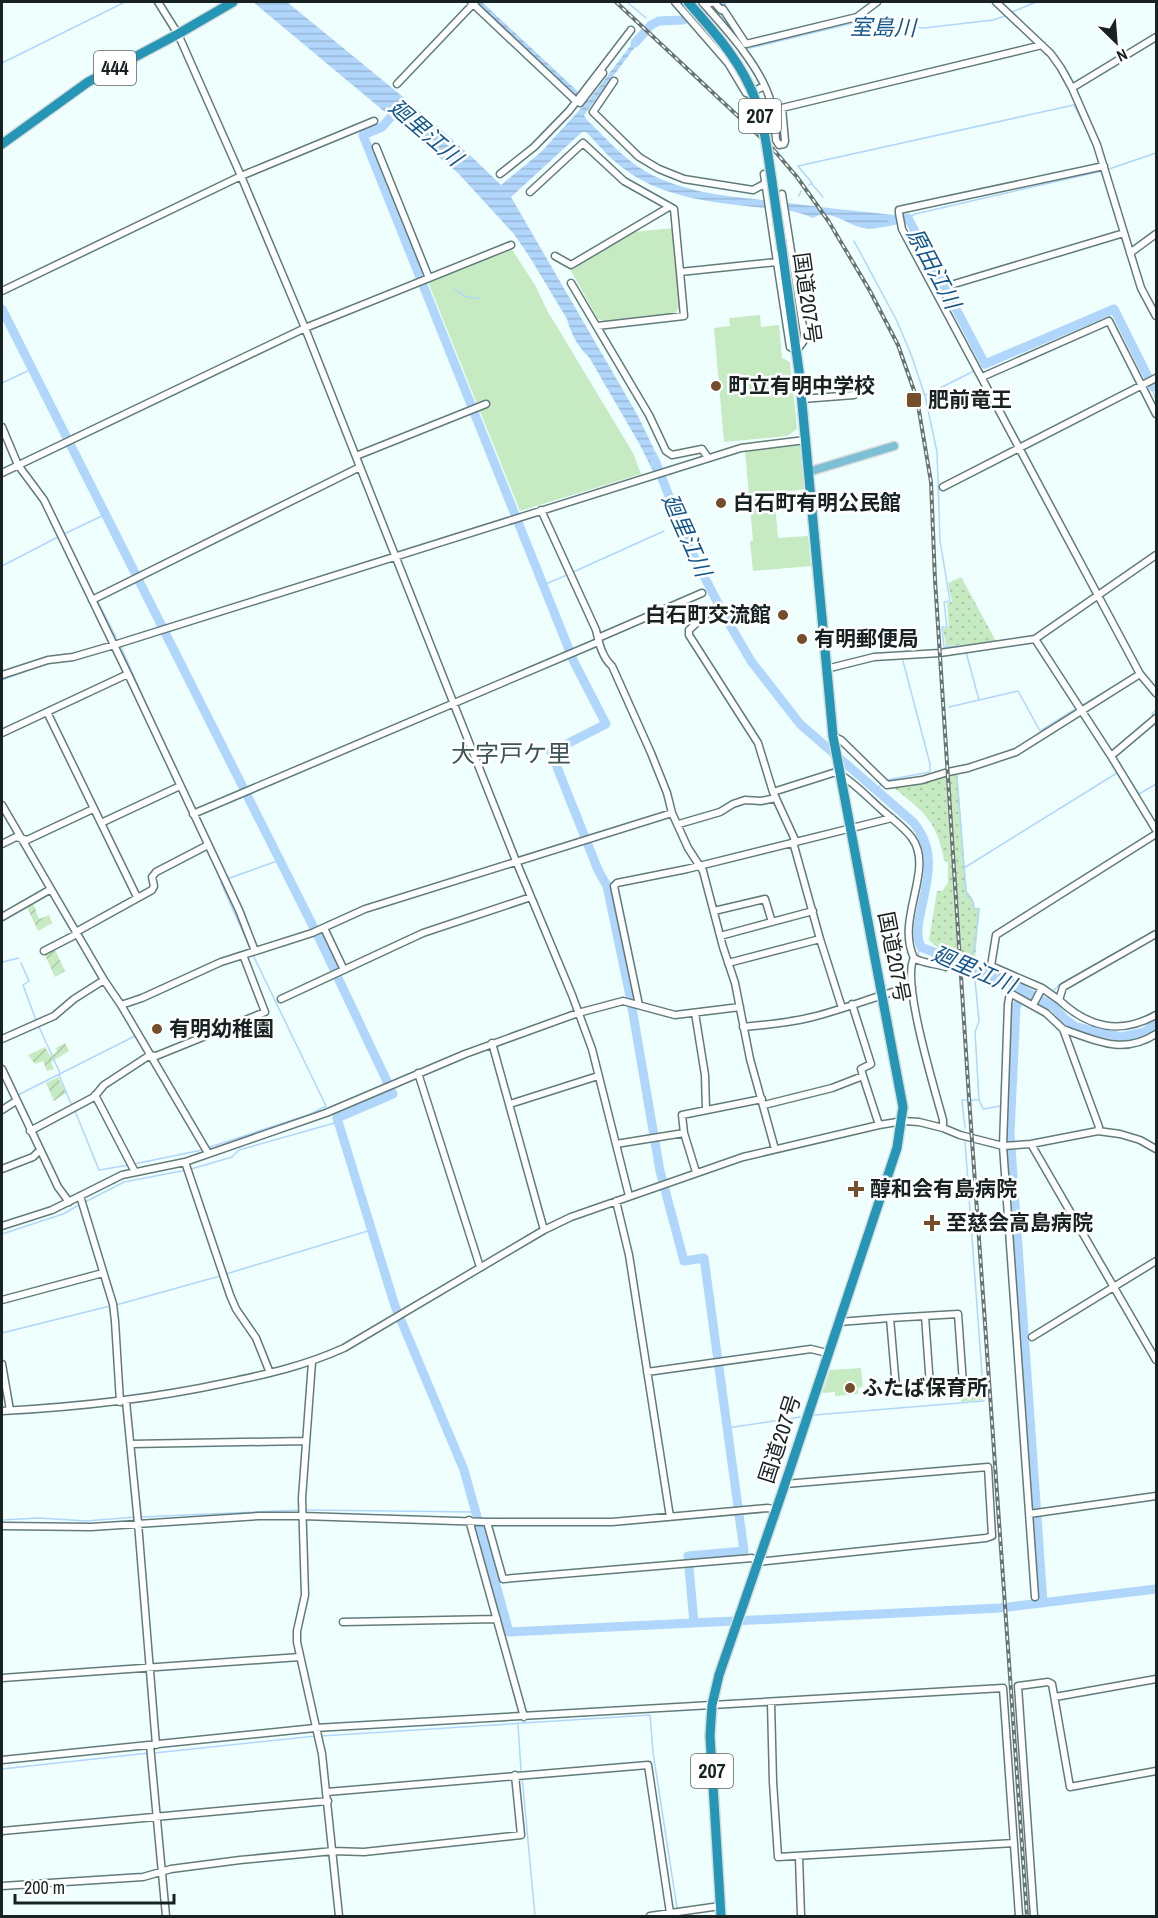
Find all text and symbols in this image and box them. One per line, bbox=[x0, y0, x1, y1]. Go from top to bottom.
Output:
water label: 室島川 bbox=[850, 11, 918, 43]
north arrow bbox=[1086, 12, 1146, 72]
text: N bbox=[1113, 44, 1131, 68]
road number: 444 bbox=[94, 51, 136, 85]
water label: 廻里江川 bbox=[383, 92, 471, 173]
road number: 207 bbox=[739, 99, 781, 133]
water label: 原田江川 bbox=[900, 222, 969, 316]
street label: 国道207号 bbox=[787, 250, 828, 345]
place label: 町立有明中学校 bbox=[728, 371, 875, 400]
marker: 町立有明中学校 bbox=[709, 379, 723, 393]
place label: 肥前竜王 bbox=[928, 385, 1012, 414]
marker: 肥前竜王 bbox=[905, 391, 923, 409]
place label: 白石町有明公民館 bbox=[733, 488, 901, 517]
water label: 廻里江川 bbox=[655, 489, 719, 583]
marker: 白石町有明公民館 bbox=[714, 496, 728, 510]
place label: 白石町交流館 bbox=[645, 600, 771, 629]
marker: 白石町交流館 bbox=[776, 608, 790, 622]
place label: 有明郵便局 bbox=[814, 624, 919, 653]
marker: 有明郵便局 bbox=[795, 632, 809, 646]
district label: 大字戸ケ里 bbox=[451, 737, 571, 769]
street label: 国道207号 bbox=[872, 909, 917, 1005]
water label: 廻里江川 bbox=[928, 938, 1022, 1001]
place label: 有明幼稚園 bbox=[169, 1014, 274, 1043]
marker: 有明幼稚園 bbox=[150, 1022, 164, 1036]
place label: 醇和会有島病院 bbox=[870, 1174, 1017, 1203]
marker: 醇和会有島病院 bbox=[847, 1180, 865, 1198]
place label: 至慈会高島病院 bbox=[946, 1208, 1093, 1237]
marker: 至慈会高島病院 bbox=[923, 1214, 941, 1232]
place label: ふたば保育所 bbox=[862, 1373, 988, 1402]
marker: ふたば保育所 bbox=[843, 1381, 857, 1395]
street label: 国道207号 bbox=[752, 1391, 807, 1487]
road number: 207 bbox=[691, 1754, 733, 1788]
scale bar bbox=[15, 1867, 174, 1905]
text: 200 m bbox=[24, 1875, 65, 1900]

